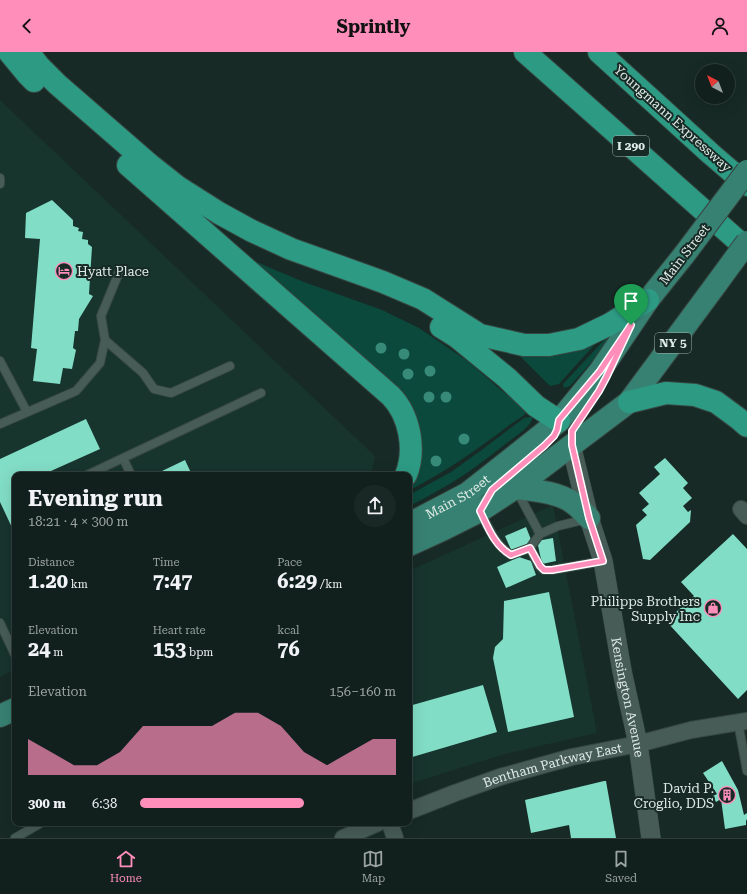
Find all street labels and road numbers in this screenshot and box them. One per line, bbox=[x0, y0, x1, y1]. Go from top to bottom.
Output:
street label: Youngmann Expressway bbox=[611, 62, 735, 175]
road number: I 290 bbox=[613, 136, 649, 156]
street label: Main Street bbox=[656, 221, 713, 287]
road number: NY 5 bbox=[655, 333, 691, 353]
street label: Main Street bbox=[423, 472, 493, 522]
street label: Kensington Avenue bbox=[608, 636, 647, 758]
street label: Bentham Parkway East bbox=[481, 740, 623, 790]

